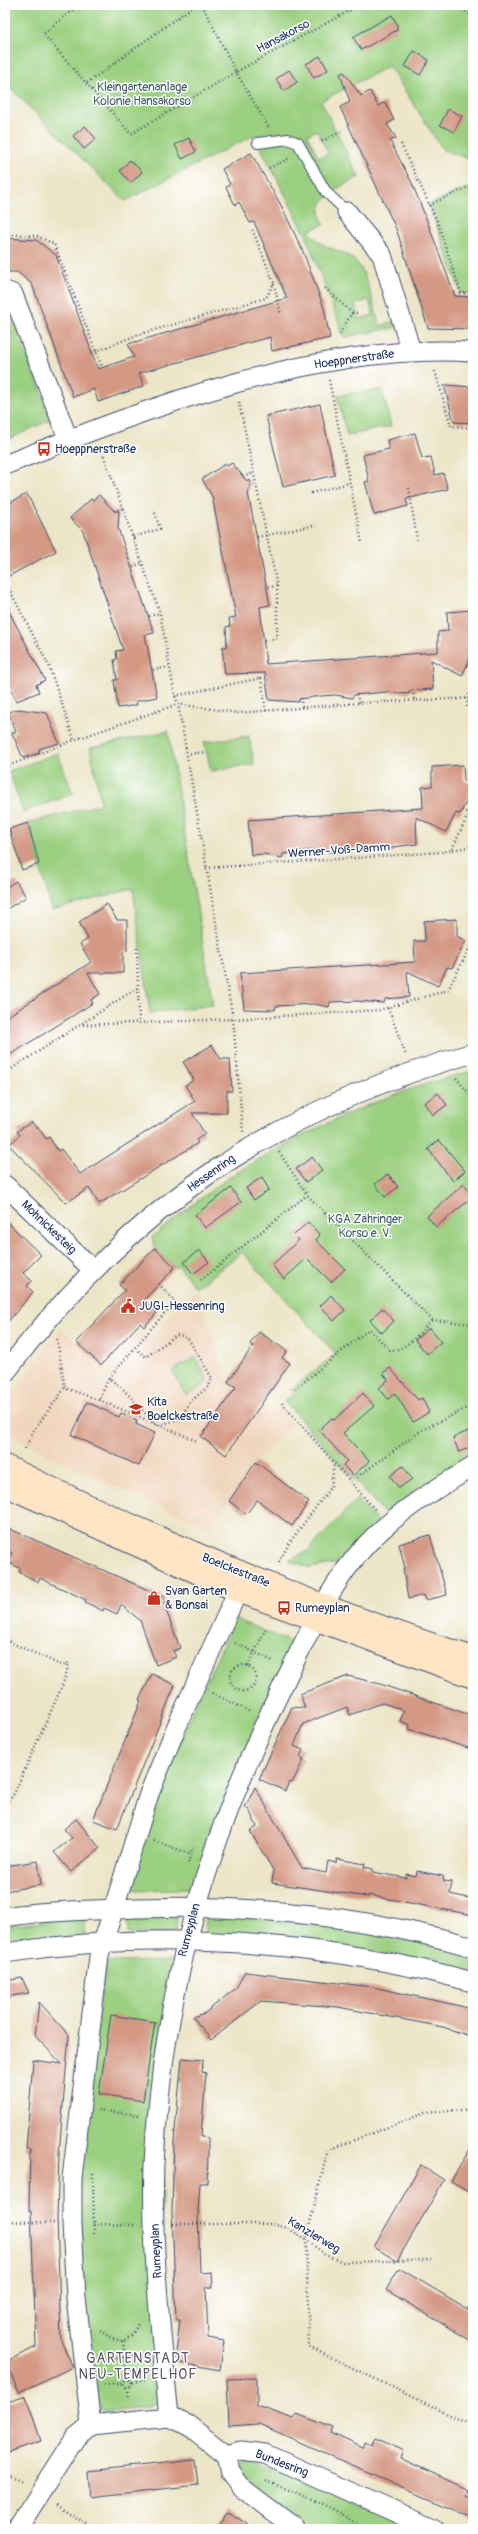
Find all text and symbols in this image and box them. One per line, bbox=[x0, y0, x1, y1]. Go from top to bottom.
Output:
street label: Hansakorso bbox=[254, 16, 313, 57]
park label: Kleingartenanlage Kolonie Hansakorso bbox=[93, 80, 192, 109]
street label: Hoeppnerstraße bbox=[313, 346, 395, 373]
bus stop icon: Hoeppnerstraße bbox=[36, 441, 52, 457]
place label: Hoeppnerstraße bbox=[55, 442, 136, 457]
street label: Werner-Voß-Damm bbox=[288, 839, 391, 862]
street label: Hessenring bbox=[184, 1151, 238, 1195]
street label: Mohnickesteig bbox=[18, 1197, 79, 1257]
park label: KGA Zähringer Korso e. V. bbox=[328, 1212, 403, 1241]
public building icon: JUGI-Hessenring bbox=[120, 1298, 136, 1314]
place label: JUGI-Hessenring bbox=[139, 1299, 225, 1314]
place label: Kita Boelckestraße bbox=[147, 1395, 219, 1424]
school or university icon: Kita Boelckestraße bbox=[128, 1401, 144, 1417]
street label: Boelckestraße bbox=[200, 1550, 272, 1591]
place label: Svan Garten & Bonsai bbox=[165, 1584, 227, 1613]
shop icon: Svan Garten & Bonsai bbox=[146, 1590, 162, 1606]
bus stop icon: Rumeyplan bbox=[276, 1600, 292, 1616]
place label: Rumeyplan bbox=[295, 1601, 350, 1616]
street label: Rumeyplan bbox=[175, 1901, 204, 1959]
street label: Kanzlerweg bbox=[285, 2214, 343, 2257]
street label: Rumeyplan bbox=[148, 2223, 165, 2279]
district label: GARTENSTADT NEU-TEMPELHOF bbox=[78, 2350, 198, 2383]
street label: Bundesring bbox=[253, 2446, 311, 2481]

